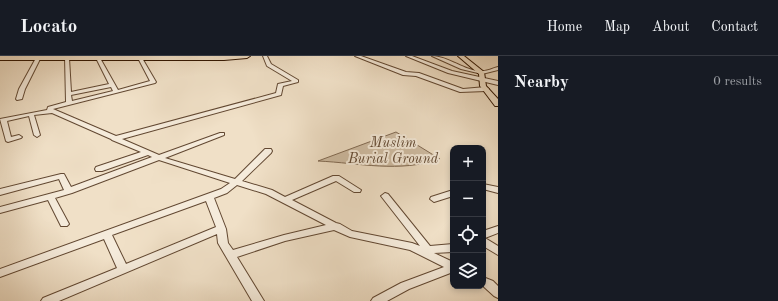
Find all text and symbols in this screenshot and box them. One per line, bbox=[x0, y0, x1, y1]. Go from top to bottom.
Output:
text: Locato bbox=[20, 18, 77, 37]
text: Home bbox=[547, 20, 582, 34]
text: Map bbox=[604, 20, 630, 34]
text: About bbox=[652, 20, 689, 34]
text: Contact bbox=[711, 20, 758, 34]
text: Nearby bbox=[514, 74, 569, 91]
text: 0 results bbox=[713, 75, 762, 88]
park label: Muslim Burial Ground bbox=[347, 136, 439, 166]
map controls bbox=[450, 145, 486, 289]
button: + bbox=[450, 145, 486, 181]
button: − bbox=[450, 181, 486, 217]
button: locate bbox=[450, 217, 486, 253]
button: layers bbox=[450, 253, 486, 289]

